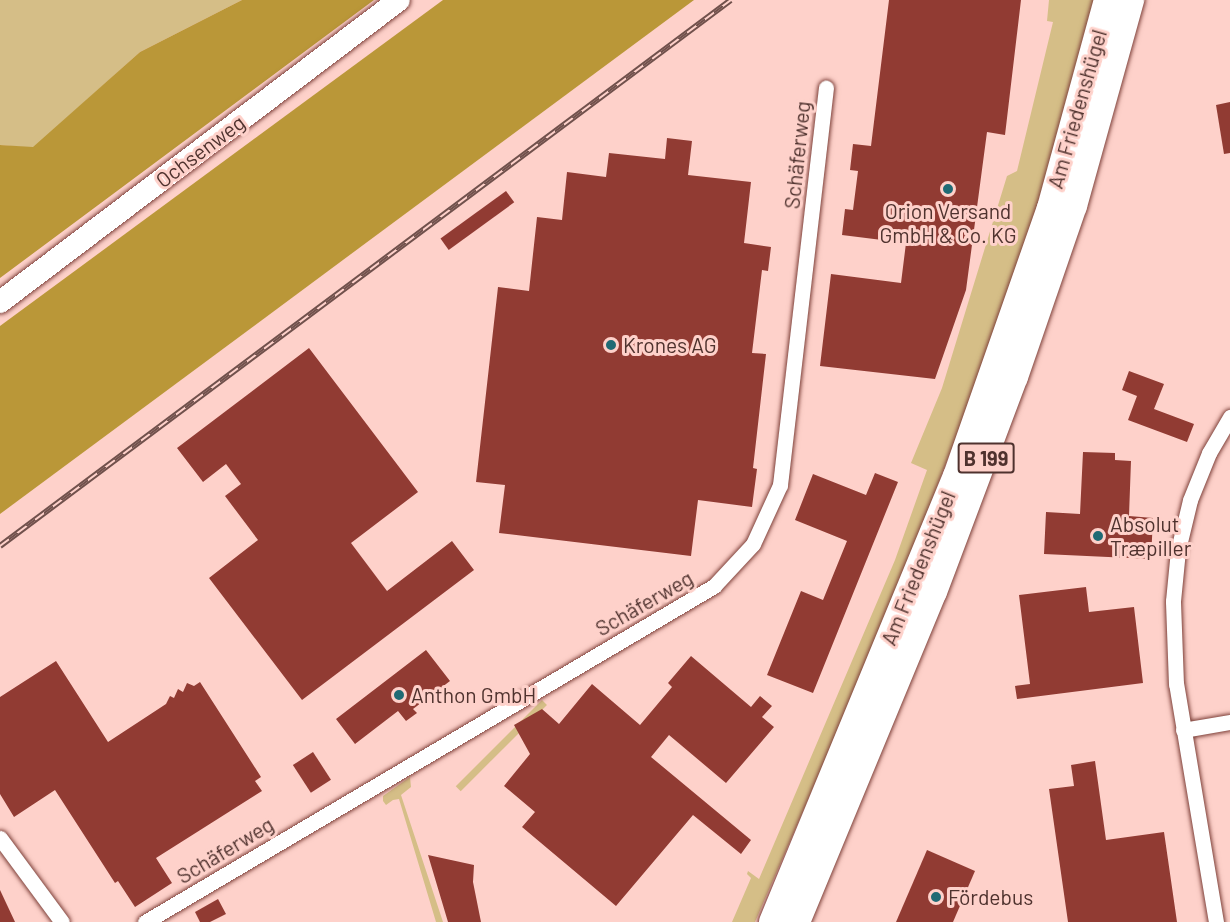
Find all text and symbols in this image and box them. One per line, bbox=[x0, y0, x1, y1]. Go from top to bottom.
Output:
street label: Am Friedenshügel bbox=[1042, 27, 1112, 191]
street label: Schäferweg bbox=[779, 100, 815, 210]
street label: Ochsenweg bbox=[151, 109, 249, 193]
marker: Orion Versand GmbH & Co. KG bbox=[941, 182, 955, 196]
place label: Orion Versand GmbH & Co. KG bbox=[879, 198, 1017, 248]
place label: Krones AG bbox=[623, 332, 717, 358]
marker: Krones AG bbox=[604, 338, 618, 352]
road number: B 199 bbox=[958, 441, 1014, 475]
street label: Am Friedenshügel bbox=[876, 487, 960, 649]
place label: Absolut Træpiller bbox=[1110, 511, 1191, 561]
marker: Absolut Træpiller bbox=[1091, 529, 1105, 543]
street label: Schäferweg bbox=[591, 565, 697, 641]
place label: Anthon GmbH bbox=[411, 682, 536, 708]
marker: Anthon GmbH bbox=[392, 688, 406, 702]
street label: Schäferweg bbox=[172, 811, 278, 889]
place label: Fördebus bbox=[948, 884, 1033, 910]
marker: Fördebus bbox=[929, 890, 943, 904]

